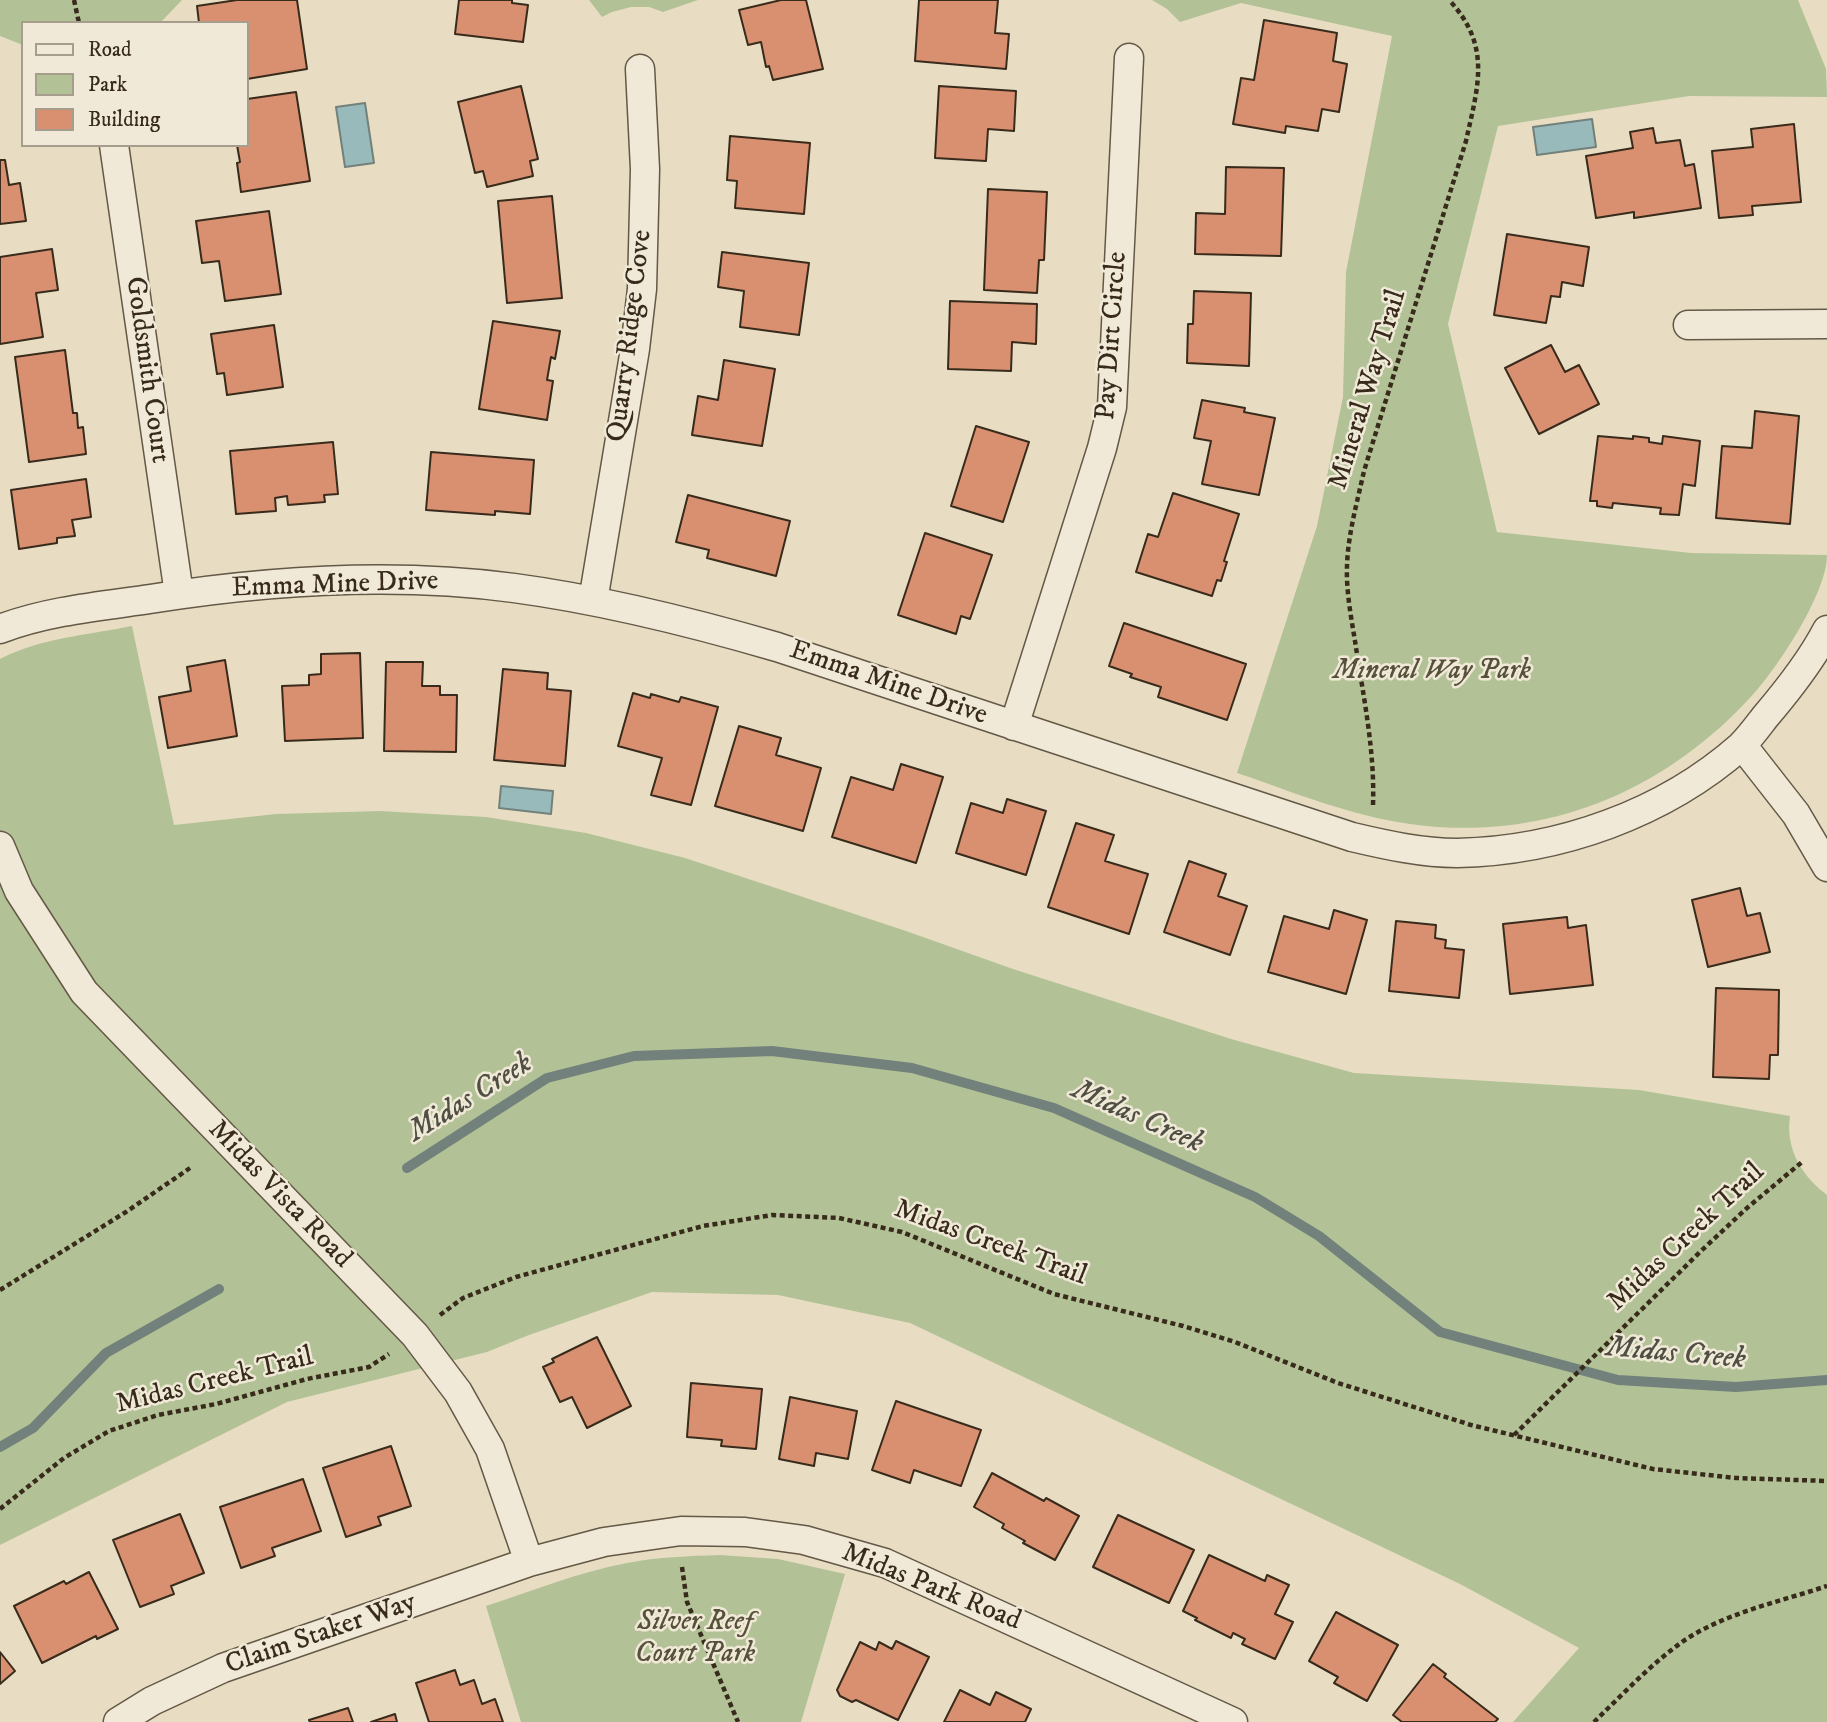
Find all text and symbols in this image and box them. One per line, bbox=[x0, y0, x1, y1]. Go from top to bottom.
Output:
legend bbox=[21, 21, 248, 147]
text: Road bbox=[88, 37, 132, 63]
text: Park bbox=[88, 72, 127, 98]
text: Building bbox=[88, 107, 160, 133]
street label: Quarry Ridge Cove bbox=[601, 228, 661, 444]
street label: Pay Dirt Circle bbox=[1090, 251, 1136, 421]
street label: Goldsmith Court bbox=[116, 275, 176, 465]
street label: Mineral Way Trail bbox=[1323, 286, 1415, 494]
street label: Emma Mine Drive bbox=[231, 566, 439, 606]
street label: Emma Mine Drive bbox=[785, 634, 991, 734]
park label: Mineral Way Park bbox=[1333, 655, 1531, 689]
water label: Midas Creek bbox=[402, 1047, 540, 1151]
water label: Midas Creek bbox=[1066, 1073, 1208, 1163]
street label: Midas Vista Road bbox=[200, 1114, 358, 1276]
street label: Midas Creek Trail bbox=[1602, 1157, 1772, 1319]
street label: Midas Creek Trail bbox=[889, 1194, 1091, 1294]
water label: Midas Creek bbox=[1605, 1331, 1747, 1379]
street label: Midas Creek Trail bbox=[113, 1341, 317, 1423]
street label: Midas Park Road bbox=[836, 1537, 1026, 1639]
street label: Claim Staker Way bbox=[221, 1587, 421, 1683]
park label: Silver Reef Court Park bbox=[635, 1606, 755, 1672]

